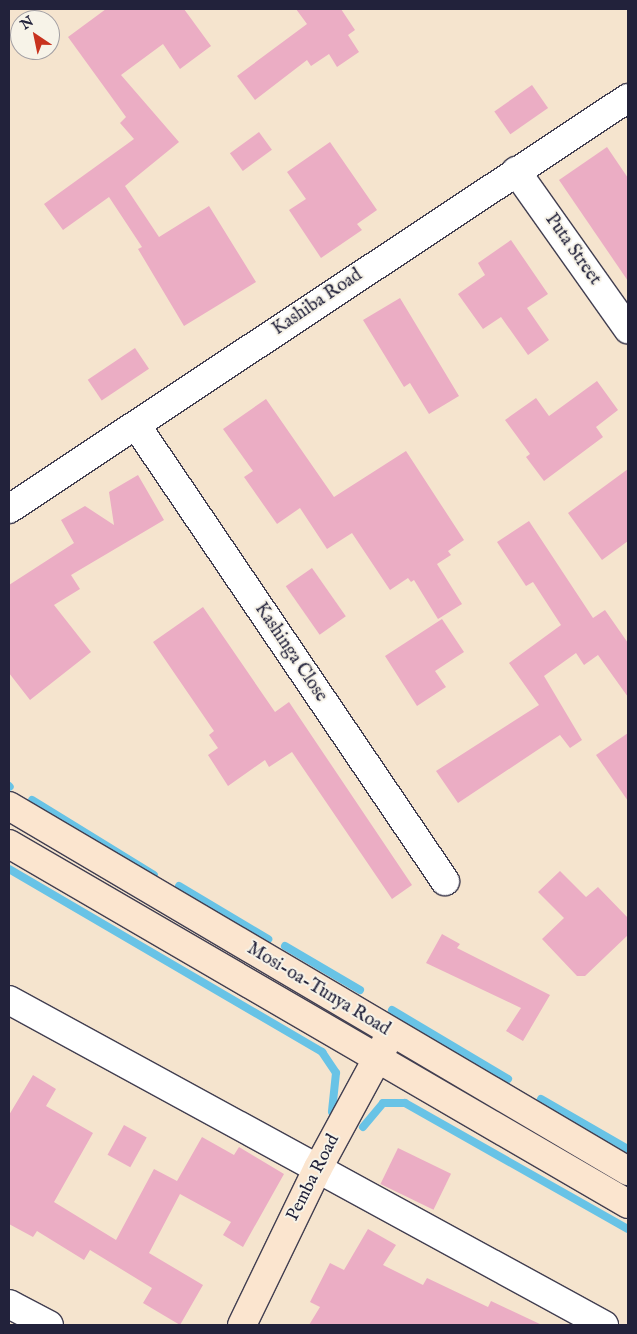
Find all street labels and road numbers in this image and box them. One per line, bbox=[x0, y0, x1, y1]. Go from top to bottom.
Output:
street label: Puta Street bbox=[540, 210, 604, 290]
street label: Kashiba Road bbox=[269, 265, 367, 341]
street label: Kashinga Close bbox=[249, 599, 331, 707]
street label: Mosi-oa-Tunya Road bbox=[242, 939, 394, 1041]
street label: Pemba Road bbox=[283, 1131, 345, 1225]

